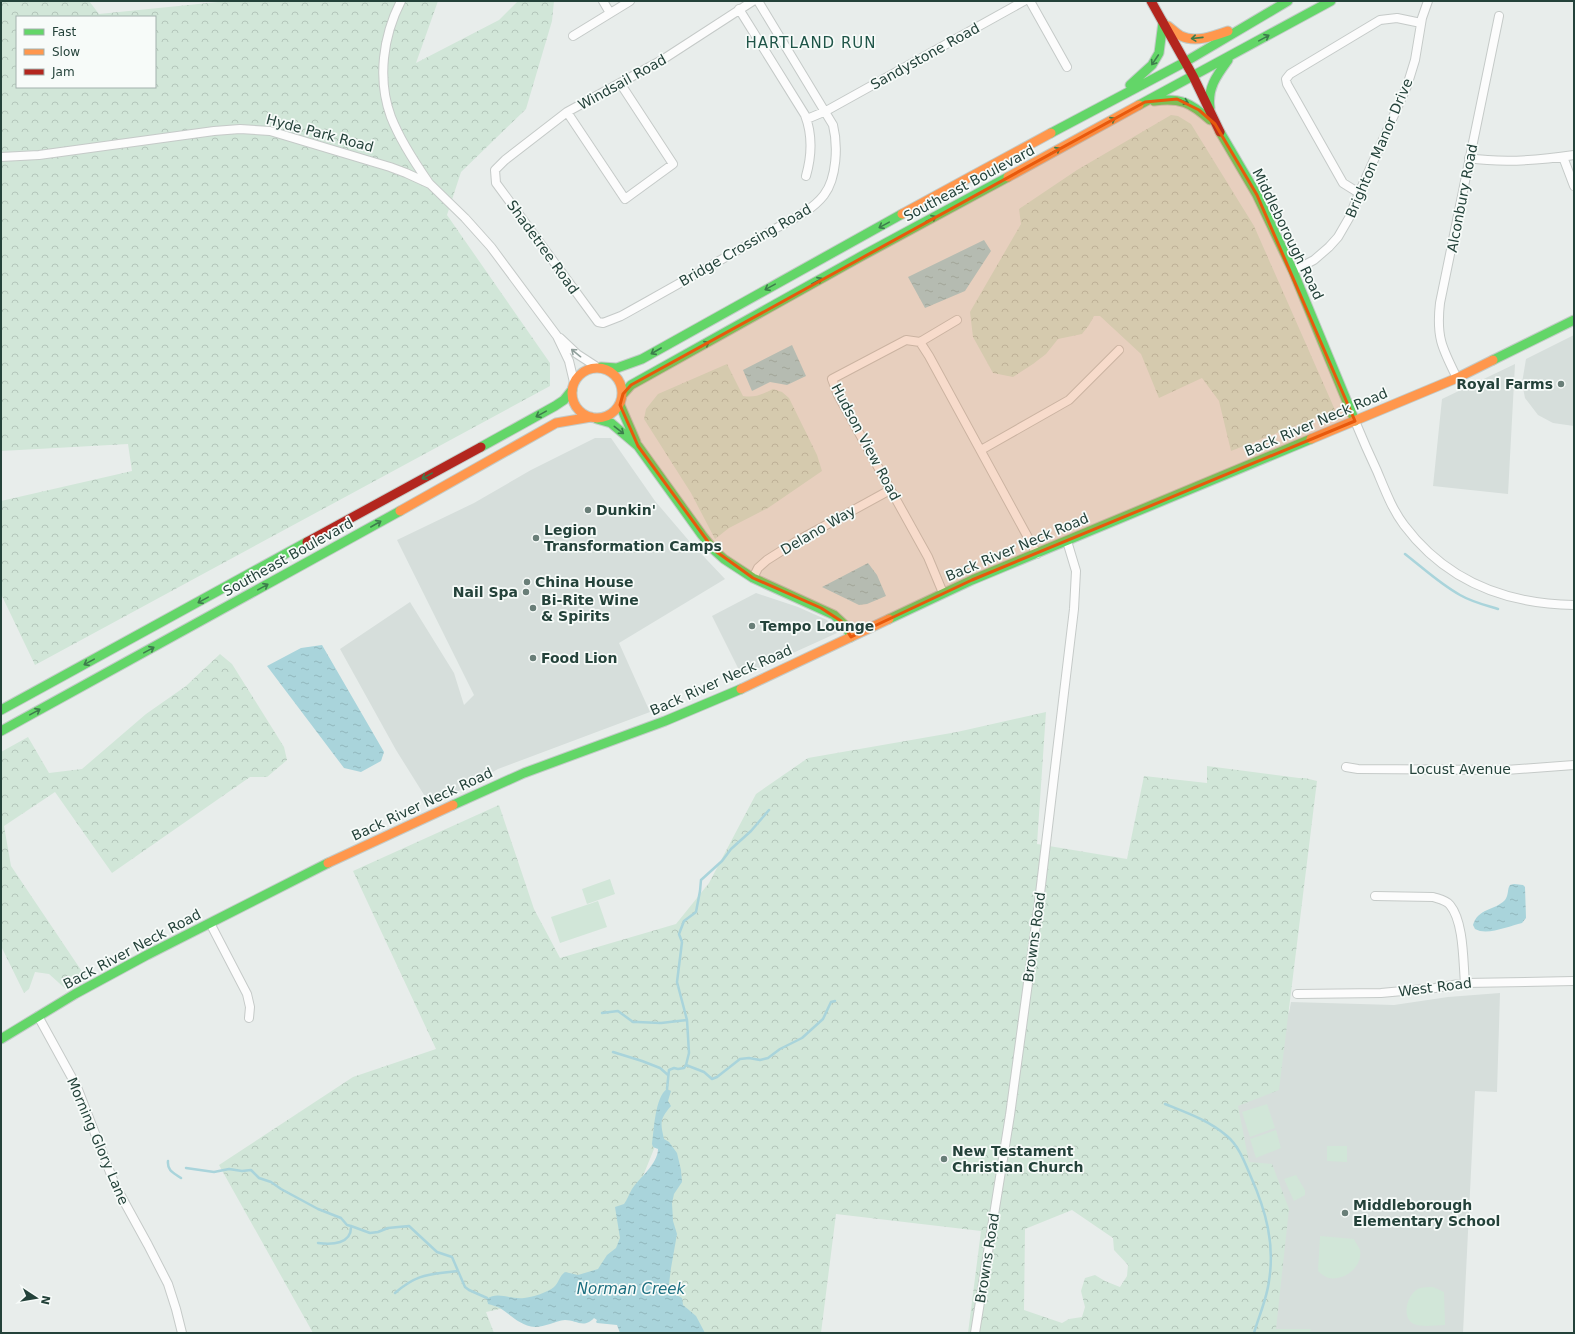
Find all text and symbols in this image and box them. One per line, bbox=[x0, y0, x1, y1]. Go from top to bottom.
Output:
legend bbox=[16, 16, 156, 88]
street label: Sandystone Road bbox=[868, 19, 982, 93]
text: Fast bbox=[52, 25, 76, 39]
district label: HARTLAND RUN bbox=[745, 34, 877, 52]
one-way arrow bbox=[1191, 34, 1204, 42]
one-way arrow bbox=[1258, 34, 1270, 42]
text: Slow bbox=[52, 45, 80, 59]
street label: Windsail Road bbox=[575, 51, 669, 113]
one-way arrow bbox=[1151, 54, 1159, 65]
text: Jam bbox=[51, 65, 75, 79]
street label: Brighton Manor Drive bbox=[1342, 76, 1416, 220]
one-way arrow bbox=[1177, 98, 1189, 106]
street label: Hyde Park Road bbox=[265, 111, 375, 155]
one-way arrow bbox=[1104, 117, 1116, 125]
street label: Southeast Boulevard bbox=[901, 142, 1037, 224]
street label: Alconbury Road bbox=[1444, 142, 1480, 254]
one-way arrow bbox=[1049, 147, 1061, 155]
street label: Middleborough Road bbox=[1249, 166, 1327, 302]
street label: Shadetree Road bbox=[504, 197, 582, 297]
street label: Bridge Crossing Road bbox=[676, 201, 814, 289]
one-way arrow bbox=[925, 215, 937, 222]
one-way arrow bbox=[878, 221, 890, 229]
one-way arrow bbox=[811, 277, 823, 285]
one-way arrow bbox=[764, 284, 776, 292]
one-way arrow bbox=[698, 340, 710, 348]
one-way arrow bbox=[650, 347, 662, 355]
one-way arrow bbox=[571, 348, 582, 357]
place label: Royal Farms bbox=[1456, 376, 1553, 392]
marker: Royal Farms bbox=[1556, 379, 1566, 389]
street label: Hudson View Road bbox=[828, 381, 904, 503]
street label: Back River Neck Road bbox=[1242, 385, 1390, 459]
one-way arrow bbox=[535, 410, 547, 418]
one-way arrow bbox=[614, 426, 625, 434]
one-way arrow bbox=[421, 473, 433, 481]
place label: Dunkin' bbox=[596, 502, 656, 518]
street label: Delano Way bbox=[778, 502, 858, 558]
marker: Dunkin' bbox=[583, 505, 593, 515]
street label: Back River Neck Road bbox=[943, 510, 1091, 584]
street label: Southeast Boulevard bbox=[220, 515, 356, 599]
one-way arrow bbox=[370, 519, 382, 527]
place label: Legion Transformation Camps bbox=[544, 522, 722, 554]
marker: Legion Transformation Camps bbox=[531, 533, 541, 543]
place label: China House bbox=[535, 574, 633, 590]
marker: China House bbox=[522, 577, 532, 587]
one-way arrow bbox=[257, 583, 269, 590]
place label: Nail Spa bbox=[453, 584, 518, 600]
marker: Nail Spa bbox=[521, 587, 531, 597]
place label: Bi-Rite Wine & Spirits bbox=[541, 592, 639, 624]
one-way arrow bbox=[197, 596, 209, 604]
marker: Bi-Rite Wine & Spirits bbox=[528, 603, 538, 613]
place label: Tempo Lounge bbox=[760, 618, 874, 634]
marker: Tempo Lounge bbox=[747, 621, 757, 631]
street label: Back River Neck Road bbox=[648, 641, 794, 719]
one-way arrow bbox=[143, 645, 155, 653]
place label: Food Lion bbox=[541, 650, 617, 666]
marker: Food Lion bbox=[528, 653, 538, 663]
one-way arrow bbox=[83, 659, 95, 666]
one-way arrow bbox=[29, 708, 41, 716]
street label: Locust Avenue bbox=[1409, 761, 1511, 777]
street label: Back River Neck Road bbox=[349, 764, 495, 844]
street label: Browns Road bbox=[1020, 891, 1048, 983]
street label: Back River Neck Road bbox=[60, 906, 204, 992]
street label: West Road bbox=[1397, 975, 1473, 999]
street label: Morning Glory Lane bbox=[64, 1075, 132, 1207]
place label: New Testament Christian Church bbox=[952, 1143, 1083, 1175]
marker: New Testament Christian Church bbox=[939, 1154, 949, 1164]
place label: Middleborough Elementary School bbox=[1353, 1197, 1500, 1229]
marker: Middleborough Elementary School bbox=[1340, 1208, 1350, 1218]
street label: Browns Road bbox=[972, 1212, 1002, 1304]
north arrow bbox=[16, 1278, 56, 1318]
water label: Norman Creek bbox=[577, 1280, 687, 1298]
text: N bbox=[38, 1294, 53, 1306]

